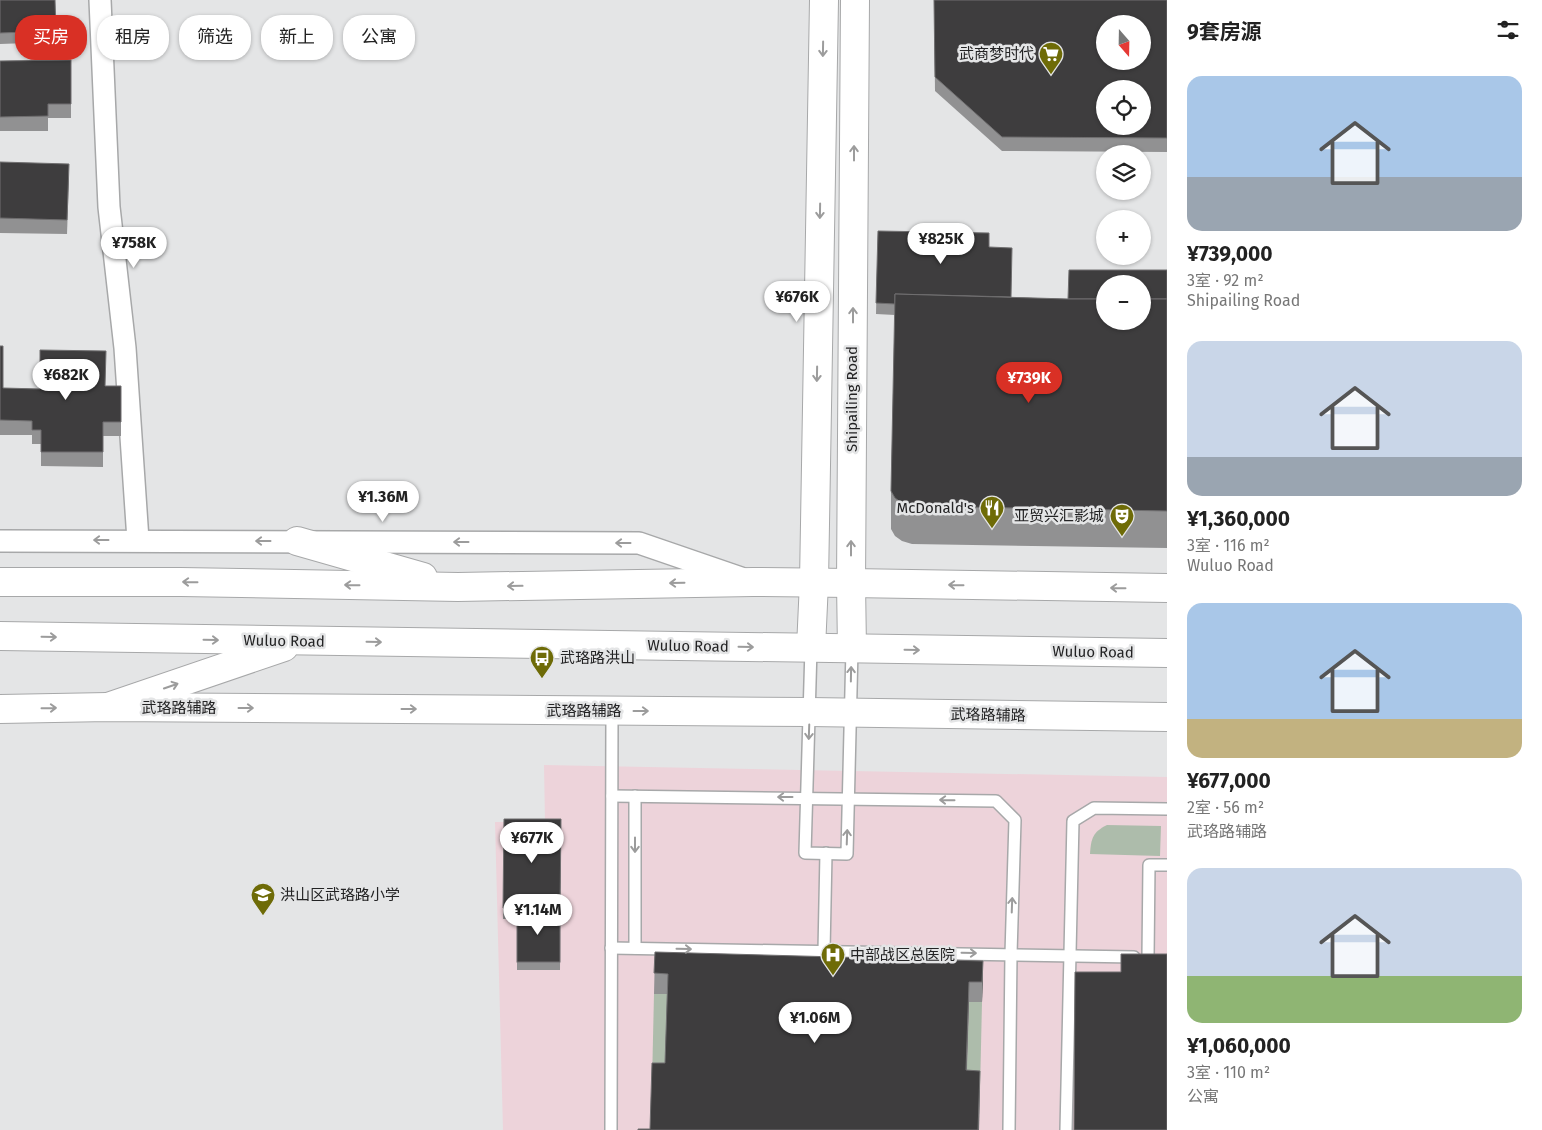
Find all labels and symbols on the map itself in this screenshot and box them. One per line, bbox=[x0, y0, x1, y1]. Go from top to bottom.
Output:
north arrow bbox=[1096, 15, 1151, 70]
one-way arrow bbox=[819, 40, 828, 56]
supermarket icon: 武商梦时代 bbox=[1038, 41, 1064, 75]
place label: 武商梦时代 bbox=[959, 45, 1034, 63]
one-way arrow bbox=[849, 145, 859, 161]
one-way arrow bbox=[816, 203, 825, 219]
pin: ¥825K bbox=[906, 222, 976, 265]
pin: ¥758K bbox=[99, 226, 169, 269]
pin: ¥676K bbox=[762, 280, 832, 323]
one-way arrow bbox=[848, 307, 858, 324]
street label: Shipailing Road bbox=[843, 346, 861, 452]
pin: ¥682K bbox=[31, 358, 101, 401]
pin: ¥739K bbox=[994, 362, 1064, 404]
one-way arrow bbox=[813, 365, 822, 381]
pin: ¥1.36M bbox=[342, 480, 424, 523]
restaurant icon: McDonald's bbox=[979, 495, 1005, 529]
place label: McDonald's bbox=[897, 499, 974, 517]
theatre icon: 亚贸兴汇影城 bbox=[1109, 503, 1135, 537]
place label: 亚贸兴汇影城 bbox=[1014, 507, 1104, 525]
one-way arrow bbox=[93, 536, 109, 545]
one-way arrow bbox=[255, 536, 272, 546]
one-way arrow bbox=[453, 537, 469, 547]
one-way arrow bbox=[615, 538, 632, 548]
one-way arrow bbox=[846, 540, 856, 556]
one-way arrow bbox=[182, 578, 198, 587]
one-way arrow bbox=[670, 578, 686, 588]
one-way arrow bbox=[345, 580, 361, 590]
one-way arrow bbox=[948, 580, 964, 589]
one-way arrow bbox=[507, 581, 524, 591]
one-way arrow bbox=[1111, 583, 1127, 592]
street label: Wuluo Road bbox=[243, 631, 325, 651]
one-way arrow bbox=[40, 632, 56, 642]
one-way arrow bbox=[202, 635, 219, 645]
street label: Wuluo Road bbox=[647, 636, 729, 656]
one-way arrow bbox=[365, 637, 381, 647]
one-way arrow bbox=[738, 642, 754, 652]
street label: Wuluo Road bbox=[1052, 642, 1134, 662]
bus stop icon: 武珞路洪山 bbox=[529, 645, 555, 679]
one-way arrow bbox=[904, 645, 920, 654]
place label: 武珞路洪山 bbox=[560, 649, 635, 667]
one-way arrow bbox=[847, 667, 856, 683]
one-way arrow bbox=[163, 681, 178, 690]
street label: 武珞路辅路 bbox=[141, 699, 217, 717]
street label: 武珞路辅路 bbox=[546, 702, 622, 720]
one-way arrow bbox=[40, 703, 56, 713]
one-way arrow bbox=[238, 703, 254, 713]
one-way arrow bbox=[400, 704, 416, 714]
street label: 武珞路辅路 bbox=[950, 705, 1026, 725]
one-way arrow bbox=[632, 706, 649, 716]
one-way arrow bbox=[804, 723, 813, 739]
one-way arrow bbox=[777, 792, 793, 802]
one-way arrow bbox=[939, 795, 956, 805]
pin: ¥677K bbox=[497, 822, 567, 864]
one-way arrow bbox=[843, 829, 852, 845]
one-way arrow bbox=[630, 836, 640, 852]
school or university icon: 洪山区武珞路小学 bbox=[250, 882, 276, 916]
place label: 洪山区武珞路小学 bbox=[280, 886, 400, 904]
pin: ¥1.14M bbox=[497, 894, 579, 936]
one-way arrow bbox=[1007, 897, 1017, 914]
hospital icon: 中部战区总医院 bbox=[820, 942, 846, 976]
one-way arrow bbox=[675, 944, 691, 954]
place label: 中部战区总医院 bbox=[850, 946, 955, 964]
one-way arrow bbox=[960, 948, 976, 958]
pin: ¥1.06M bbox=[774, 1002, 856, 1044]

